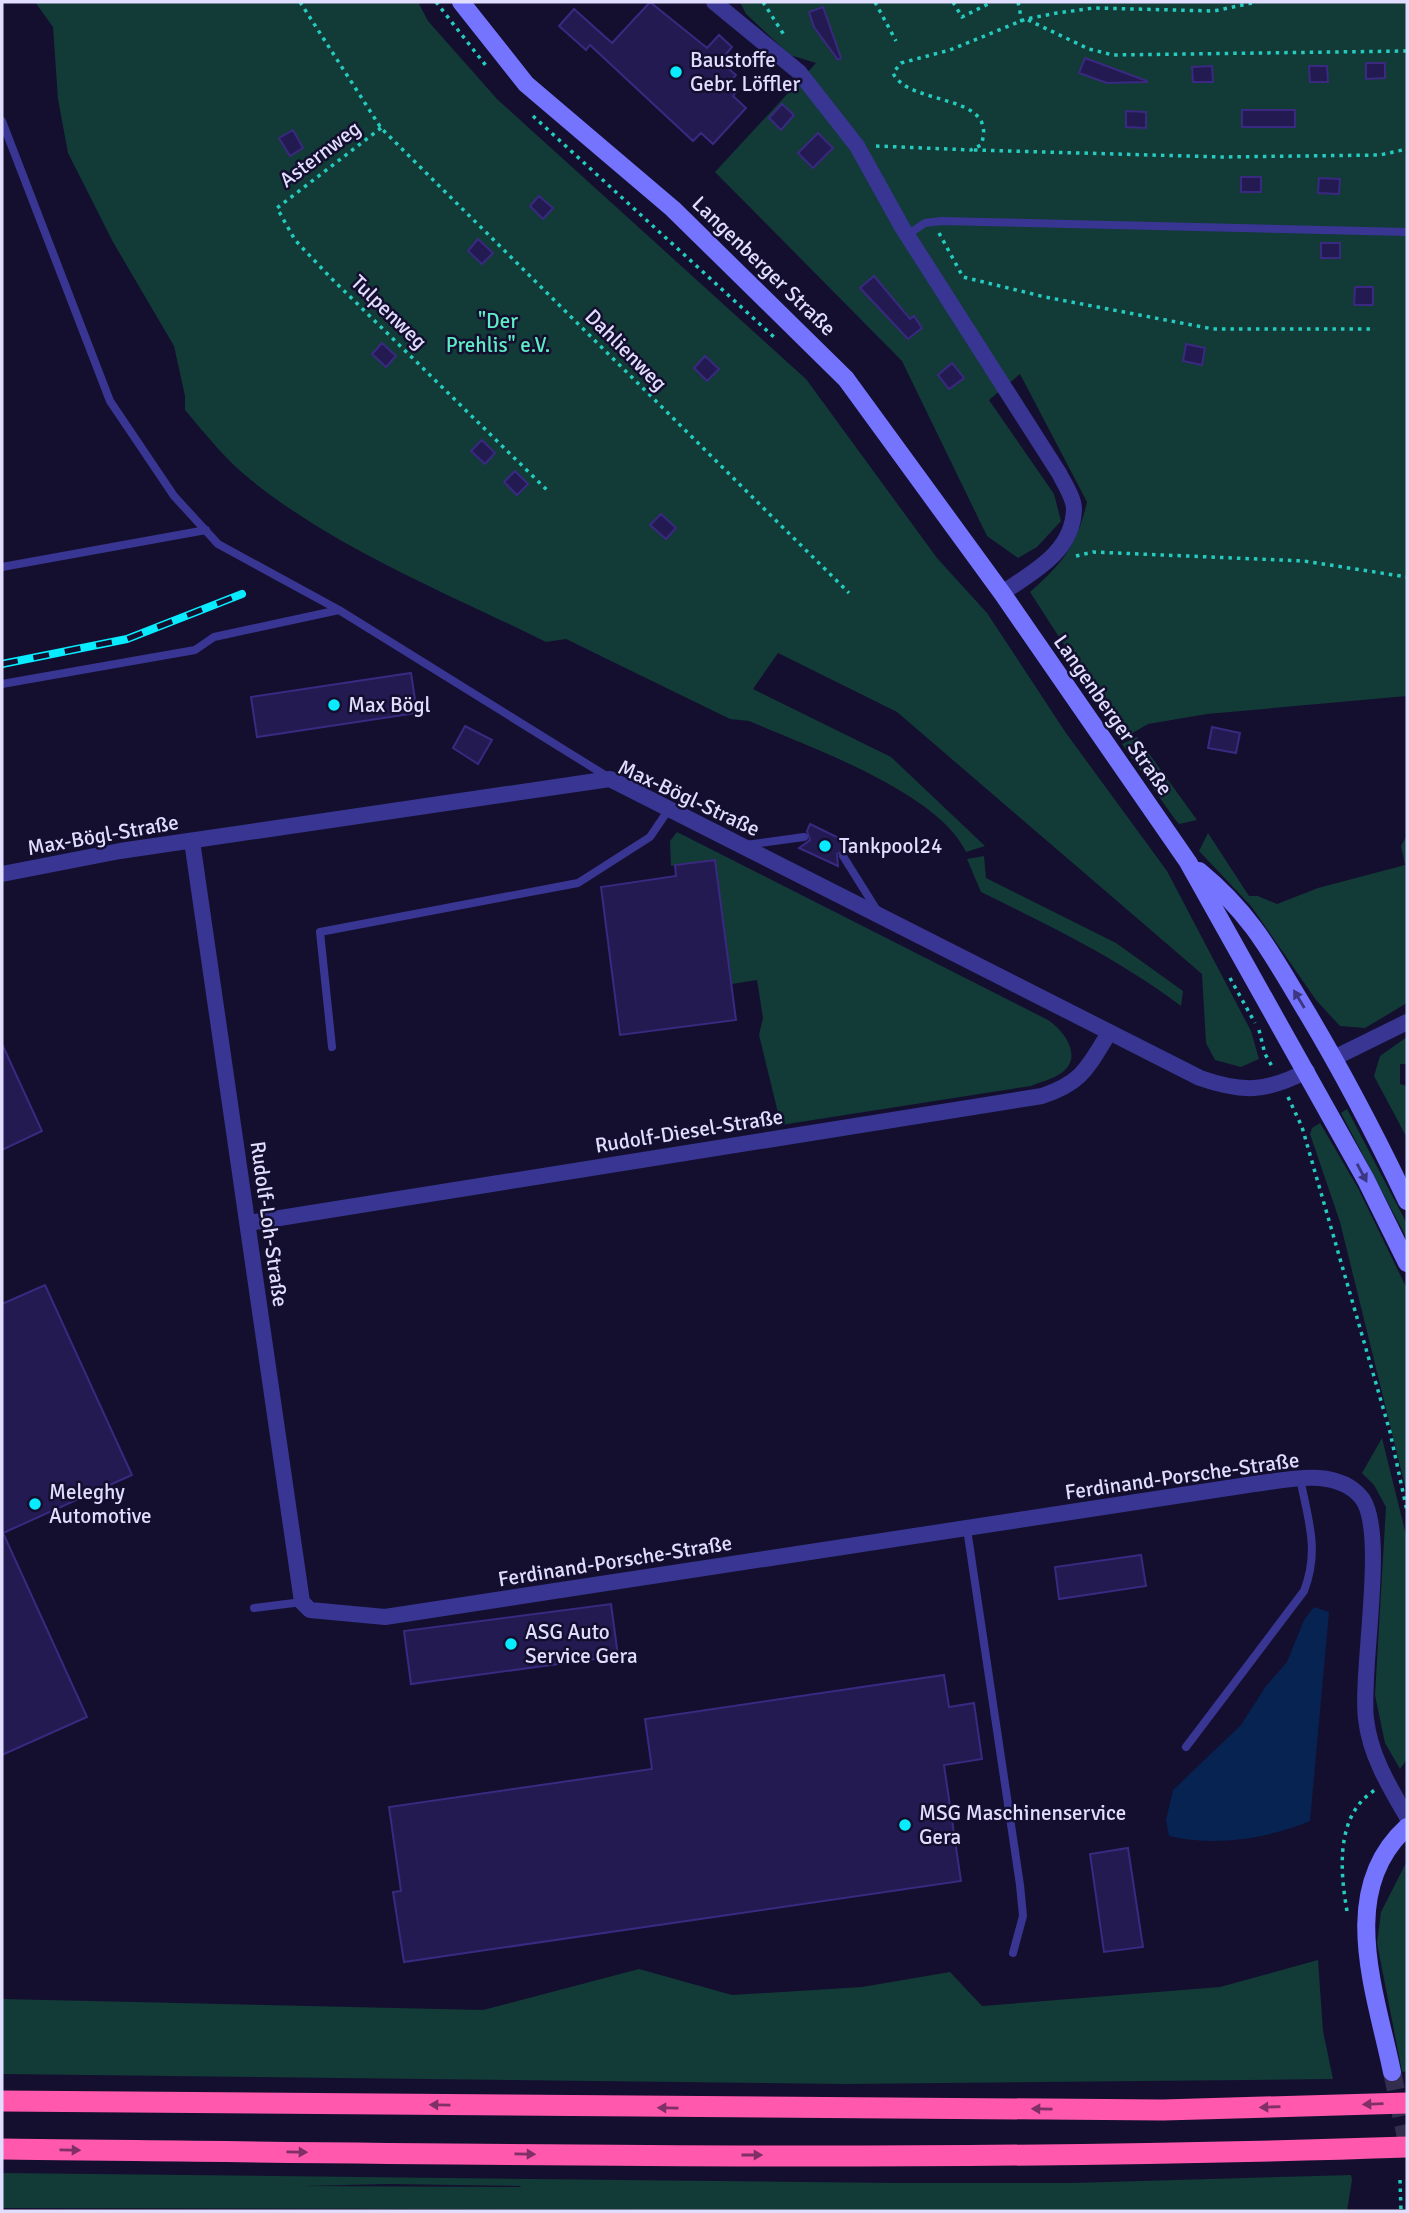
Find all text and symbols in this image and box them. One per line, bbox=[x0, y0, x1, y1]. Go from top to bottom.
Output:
place label: Baustoffe Gebr. Löffler bbox=[690, 47, 800, 97]
marker: Baustoffe Gebr. Löffler bbox=[668, 64, 684, 80]
street label: Asternweg bbox=[274, 115, 366, 193]
street label: Langenberger Straße bbox=[687, 191, 841, 341]
street label: Tulpenweg bbox=[346, 269, 432, 355]
street label: Dahlienweg bbox=[580, 304, 672, 396]
park label: "Der Prehlis" e.V. bbox=[446, 308, 550, 358]
street label: Langenberger Straße bbox=[1048, 630, 1178, 800]
place label: Max Bögl bbox=[348, 692, 431, 718]
marker: Max Bögl bbox=[326, 697, 342, 713]
street label: Max-Bögl-Straße bbox=[614, 754, 764, 842]
street label: Max-Bögl-Straße bbox=[25, 809, 181, 861]
place label: Tankpool24 bbox=[839, 833, 942, 859]
marker: Tankpool24 bbox=[817, 838, 833, 854]
one-way arrow bbox=[1292, 989, 1305, 1008]
street label: Rudolf-Diesel-Straße bbox=[593, 1103, 785, 1159]
street label: Rudolf-Loh-Straße bbox=[244, 1139, 294, 1309]
one-way arrow bbox=[1356, 1163, 1368, 1183]
street label: Ferdinand-Porsche-Straße bbox=[1063, 1447, 1301, 1505]
place label: Meleghy Automotive bbox=[49, 1479, 151, 1529]
marker: Meleghy Automotive bbox=[27, 1496, 43, 1512]
street label: Ferdinand-Porsche-Straße bbox=[496, 1530, 734, 1592]
place label: ASG Auto Service Gera bbox=[525, 1619, 638, 1669]
marker: ASG Auto Service Gera bbox=[503, 1636, 519, 1652]
place label: MSG Maschinenservice Gera bbox=[919, 1800, 1126, 1850]
marker: MSG Maschinenservice Gera bbox=[897, 1817, 913, 1833]
one-way arrow bbox=[1361, 2098, 1383, 2109]
one-way arrow bbox=[429, 2099, 451, 2111]
one-way arrow bbox=[657, 2102, 679, 2113]
one-way arrow bbox=[1258, 2102, 1280, 2113]
one-way arrow bbox=[1031, 2103, 1053, 2114]
one-way arrow bbox=[59, 2144, 81, 2156]
one-way arrow bbox=[287, 2146, 309, 2158]
one-way arrow bbox=[514, 2148, 536, 2160]
one-way arrow bbox=[742, 2149, 764, 2161]

